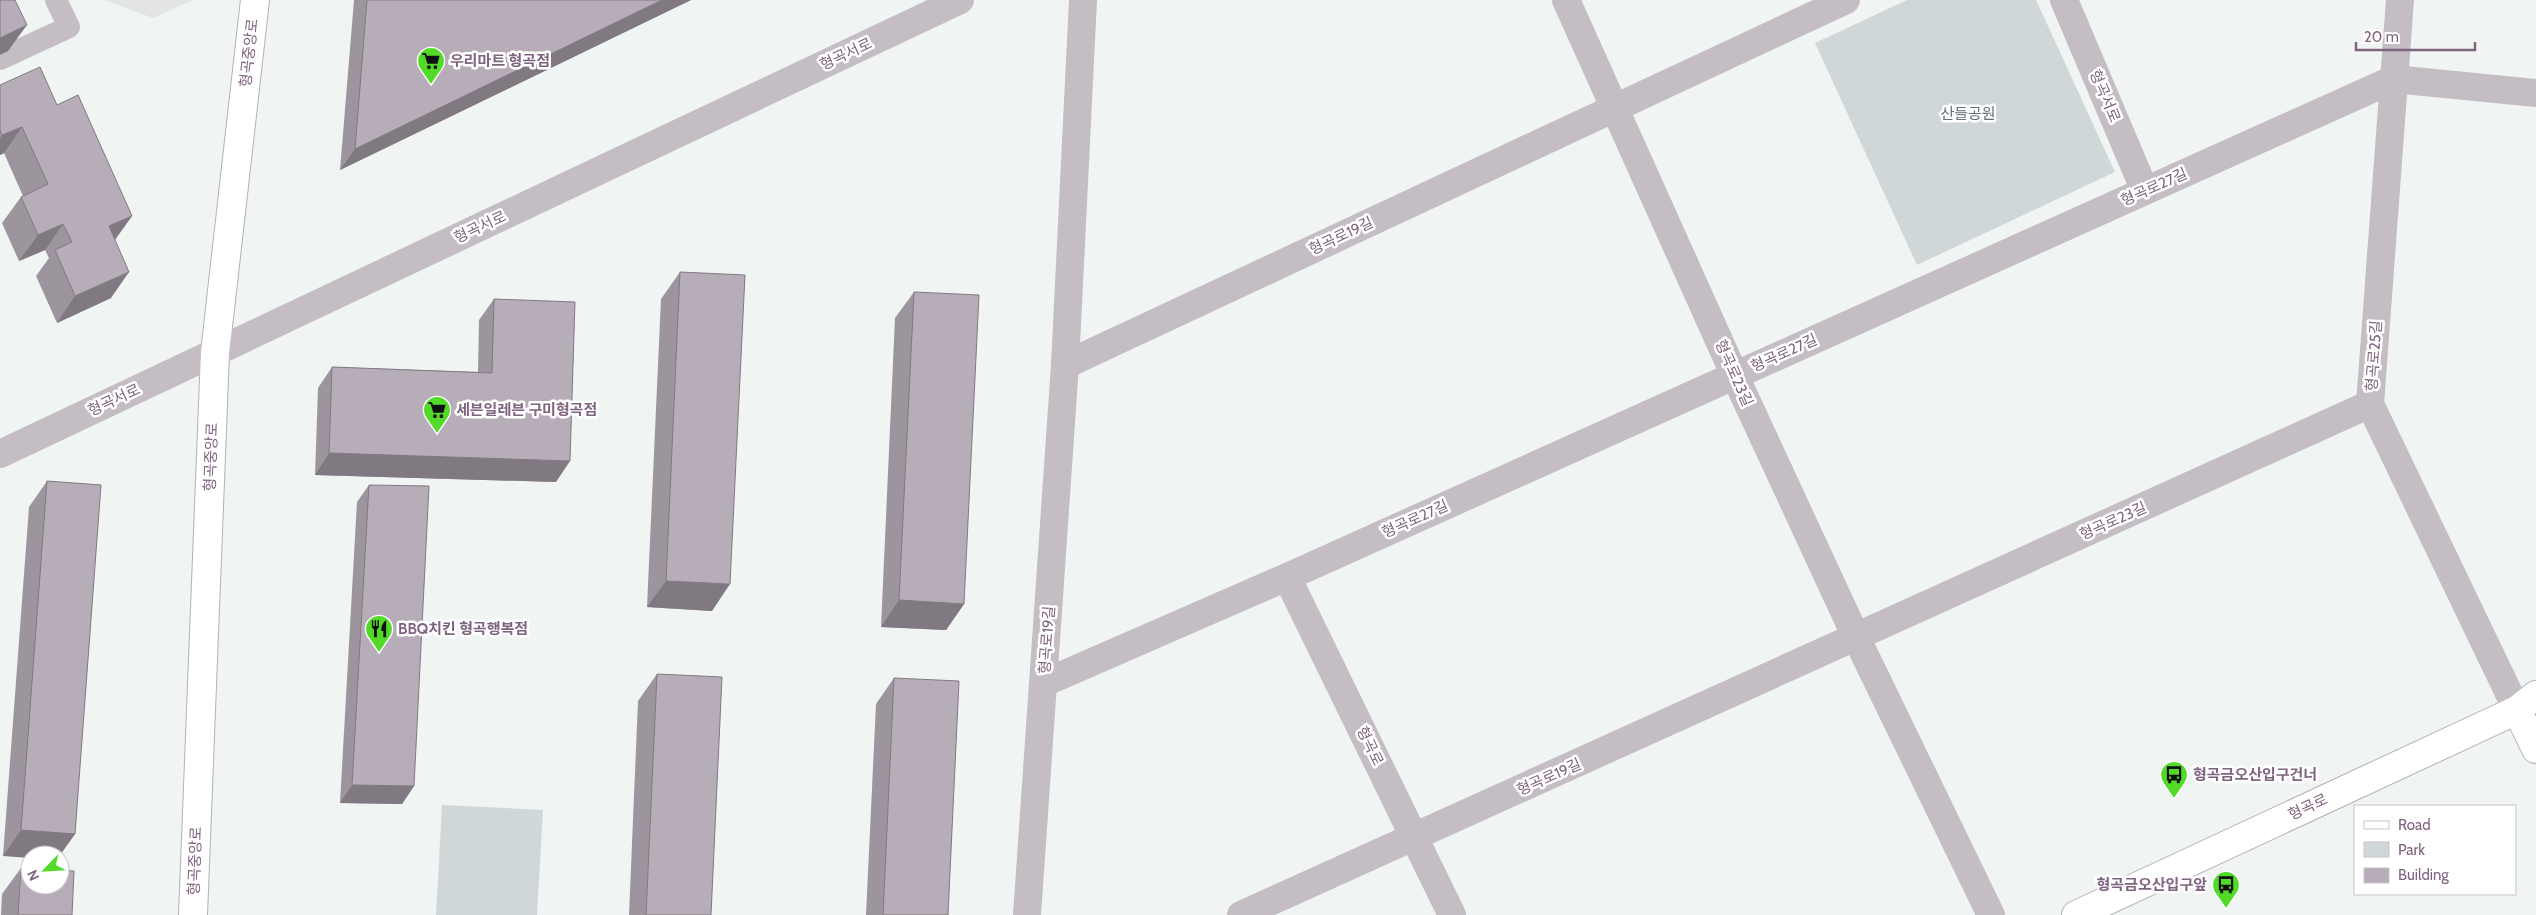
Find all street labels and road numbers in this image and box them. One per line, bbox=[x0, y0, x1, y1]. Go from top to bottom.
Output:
street label: 형곡중앙로 bbox=[236, 18, 262, 88]
street label: 형곡서로 bbox=[817, 34, 875, 74]
street label: 형곡서로 bbox=[2086, 67, 2124, 125]
street label: 형곡로27길 bbox=[2118, 164, 2190, 210]
street label: 형곡서로 bbox=[451, 207, 509, 247]
street label: 형곡로19길 bbox=[1306, 213, 1376, 259]
street label: 형곡로25길 bbox=[2363, 320, 2385, 392]
street label: 형곡로27길 bbox=[1748, 330, 1820, 376]
street label: 형곡로23길 bbox=[1711, 337, 1757, 409]
street label: 형곡서로 bbox=[85, 380, 143, 420]
street label: 형곡중앙로 bbox=[201, 422, 221, 492]
street label: 형곡로27길 bbox=[1379, 496, 1451, 542]
street label: 형곡로23길 bbox=[2077, 498, 2149, 544]
street label: 형곡로19길 bbox=[1036, 605, 1058, 675]
street label: 형곡로 bbox=[1353, 723, 1387, 769]
street label: 형곡로19길 bbox=[1514, 755, 1584, 799]
street label: 형곡로 bbox=[2285, 790, 2331, 824]
street label: 형곡중앙로 bbox=[185, 826, 205, 896]

